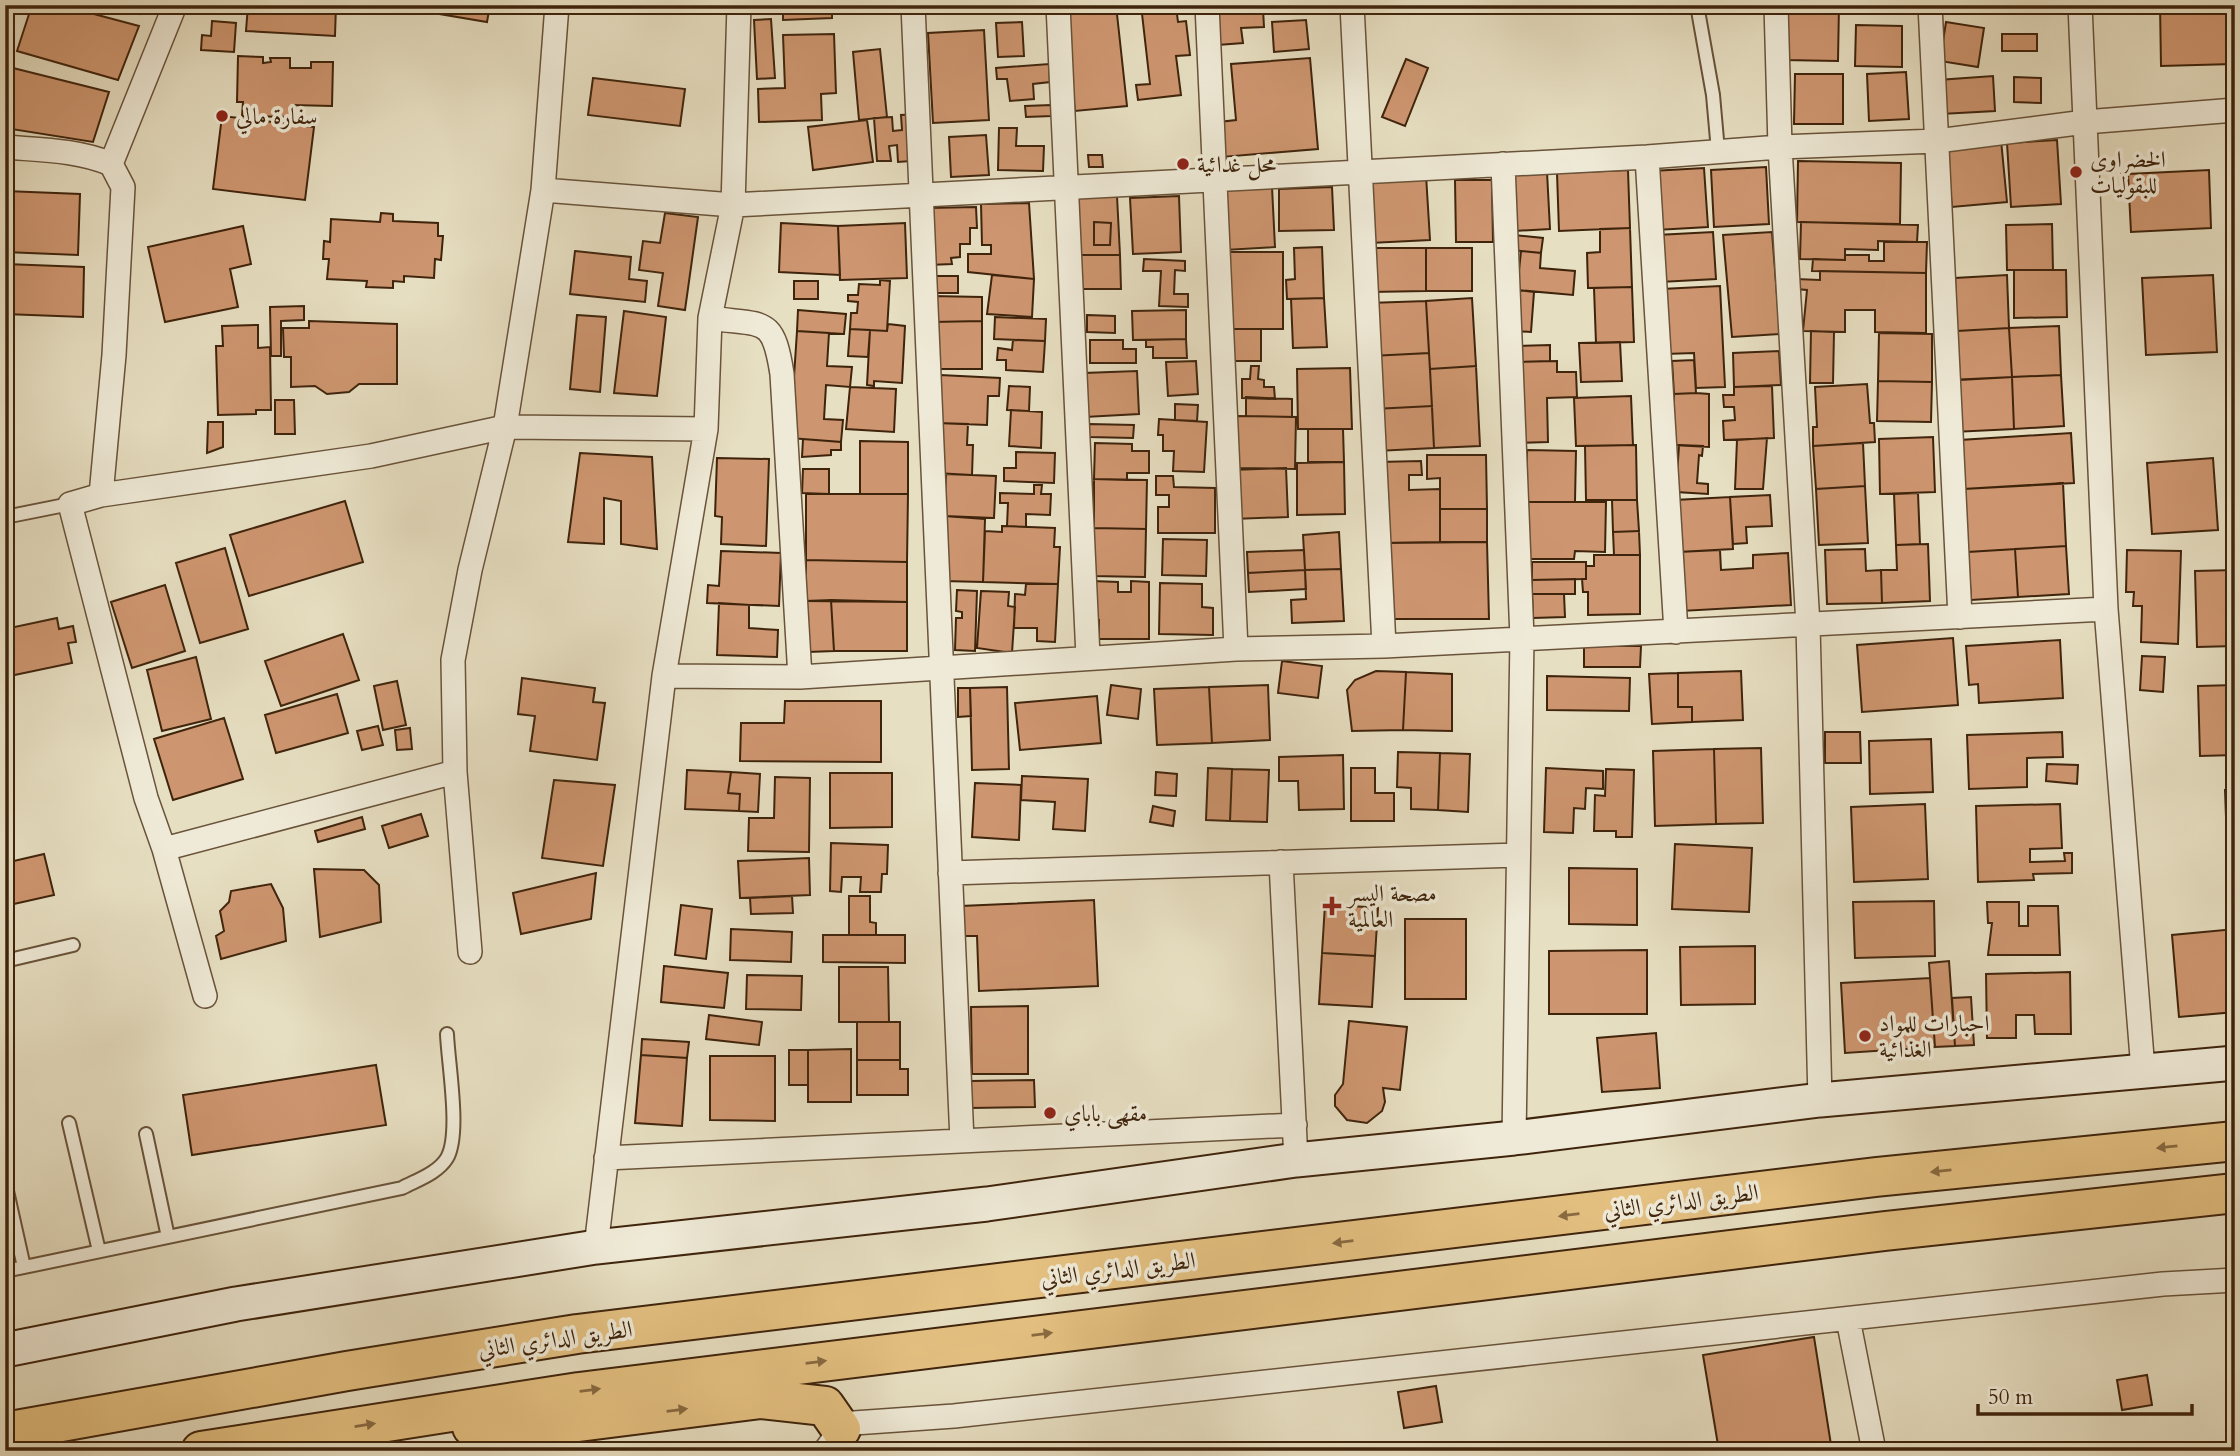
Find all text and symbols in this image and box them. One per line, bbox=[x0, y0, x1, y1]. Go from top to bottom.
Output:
place label: سفارة مالي bbox=[236, 101, 318, 135]
marker: سفارة مالي bbox=[214, 108, 230, 124]
place label: الخضراوى للبقوليات bbox=[2090, 144, 2166, 201]
place label: محل غدائية bbox=[1197, 149, 1276, 181]
marker: محل غدائية bbox=[1175, 156, 1191, 172]
marker: الخضراوى للبقوليات bbox=[2068, 164, 2084, 180]
place label: مصحة اليسر العالمية bbox=[1346, 878, 1437, 935]
marker: مصحة اليسر العالمية bbox=[1322, 896, 1342, 916]
place label: احبارات للمواد الغذائية bbox=[1879, 1008, 1990, 1065]
marker: احبارات للمواد الغذائية bbox=[1857, 1028, 1873, 1044]
place label: مقهى باباي bbox=[1064, 1098, 1147, 1132]
marker: مقهى باباي bbox=[1042, 1105, 1058, 1121]
one-way arrow bbox=[2156, 1142, 2178, 1153]
one-way arrow bbox=[1929, 1165, 1951, 1176]
street label: الطريق الدائري الثاني bbox=[1602, 1177, 1760, 1229]
one-way arrow bbox=[1558, 1209, 1580, 1220]
one-way arrow bbox=[1332, 1237, 1354, 1248]
street label: الطريق الدائري الثاني bbox=[1039, 1245, 1197, 1297]
street label: الطريق الدائري الثاني bbox=[476, 1313, 635, 1369]
one-way arrow bbox=[1031, 1328, 1053, 1339]
one-way arrow bbox=[805, 1356, 827, 1367]
scale bar bbox=[1978, 1372, 2191, 1416]
text: 50 m bbox=[1988, 1383, 2033, 1412]
one-way arrow bbox=[579, 1385, 601, 1396]
one-way arrow bbox=[666, 1404, 688, 1415]
one-way arrow bbox=[354, 1419, 376, 1430]

